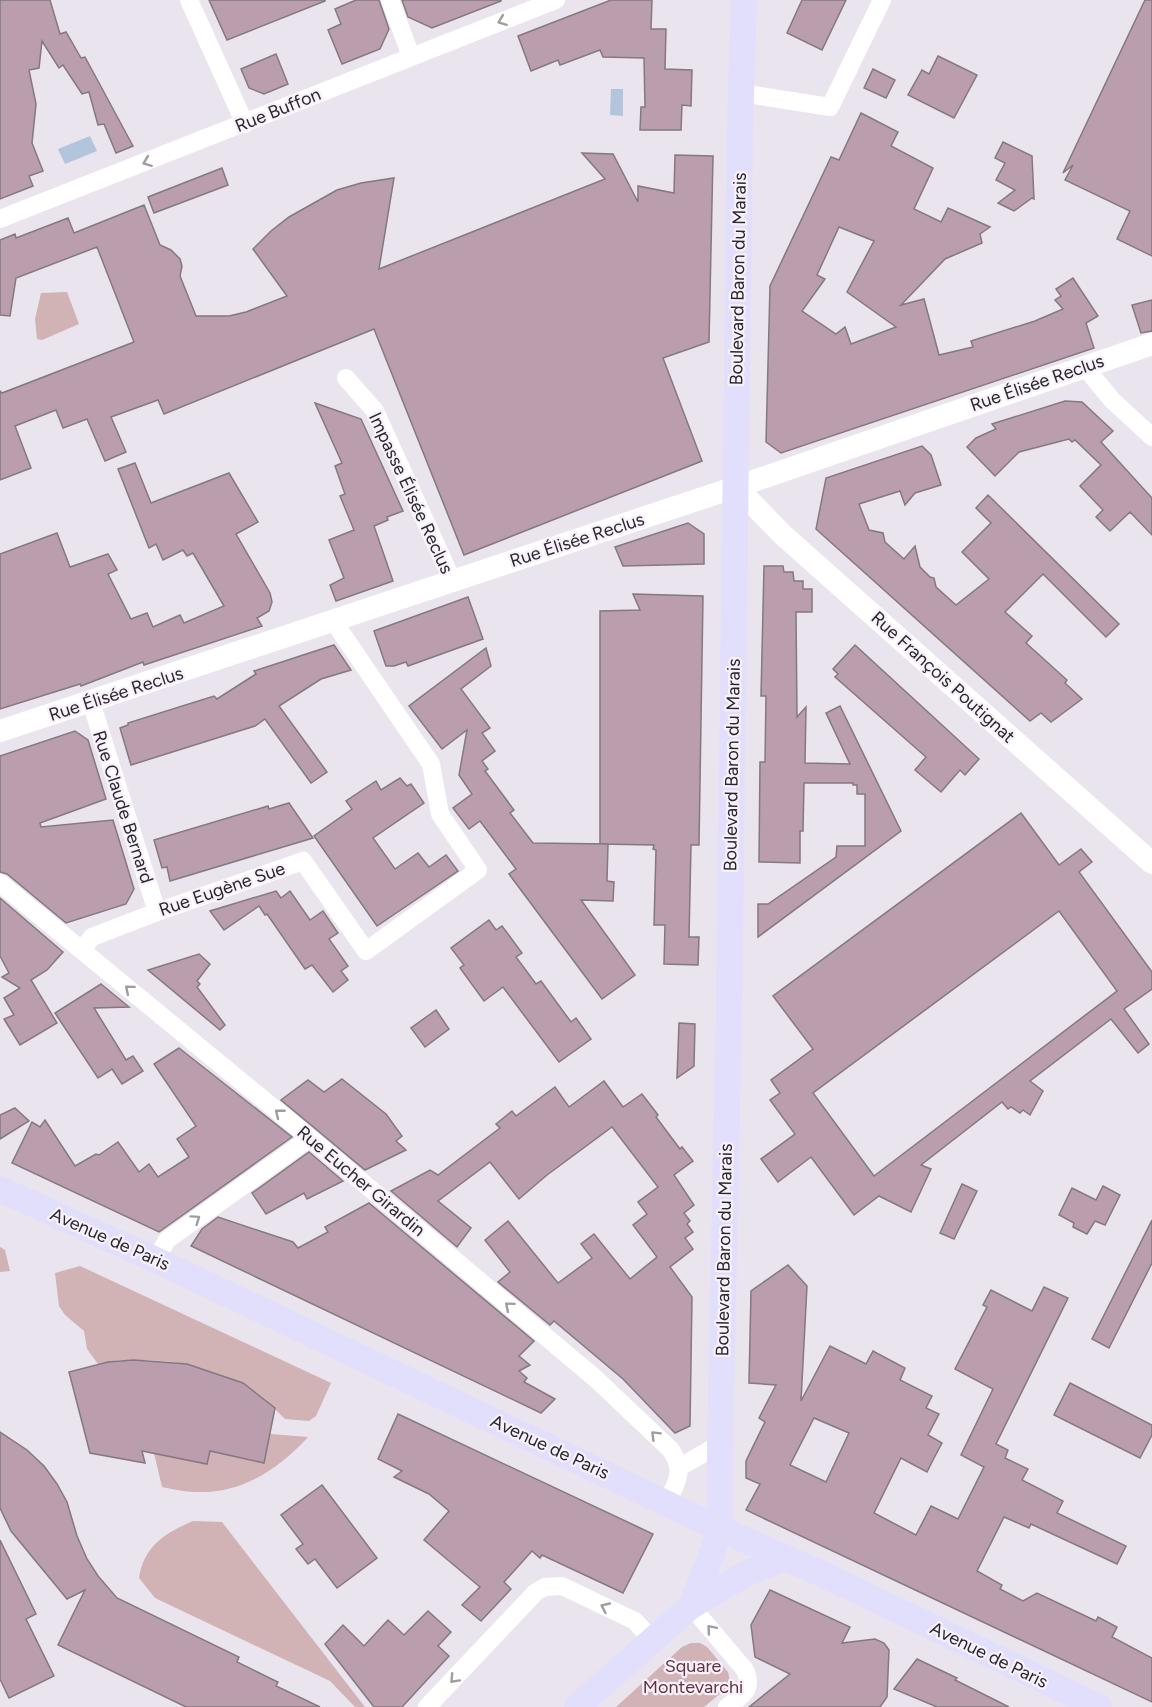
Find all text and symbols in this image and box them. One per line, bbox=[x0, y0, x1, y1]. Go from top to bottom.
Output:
one-way arrow bbox=[497, 14, 508, 26]
street label: Rue Buffon bbox=[232, 83, 324, 137]
one-way arrow bbox=[143, 154, 153, 167]
street label: Boulevard Baron du Marais bbox=[725, 172, 751, 386]
street label: Rue Élisée Reclus bbox=[967, 350, 1107, 416]
street label: Impasse Élisée Reclus bbox=[364, 409, 458, 577]
street label: Rue Élisée Reclus bbox=[507, 508, 647, 572]
street label: Rue François Poutignat bbox=[867, 607, 1020, 748]
street label: Boulevard Baron du Marais bbox=[719, 658, 745, 872]
street label: Rue Élisée Reclus bbox=[46, 662, 186, 726]
street label: Rue Claude Bernard bbox=[88, 728, 158, 886]
street label: Rue Eugène Sue bbox=[156, 857, 288, 921]
one-way arrow bbox=[124, 985, 135, 996]
one-way arrow bbox=[275, 1109, 286, 1120]
street label: Rue Eucher Girardin bbox=[292, 1121, 430, 1241]
street label: Boulevard Baron du Marais bbox=[711, 1143, 737, 1357]
street label: Avenue de Paris bbox=[47, 1203, 173, 1275]
one-way arrow bbox=[190, 1215, 201, 1226]
one-way arrow bbox=[505, 1302, 516, 1313]
street label: Avenue de Paris bbox=[487, 1410, 613, 1484]
one-way arrow bbox=[652, 1431, 663, 1442]
one-way arrow bbox=[601, 1602, 612, 1614]
street label: Avenue de Paris bbox=[927, 1617, 1051, 1693]
one-way arrow bbox=[707, 1625, 718, 1636]
park label: Square Montevarchi bbox=[643, 1655, 743, 1698]
one-way arrow bbox=[450, 1672, 461, 1683]

